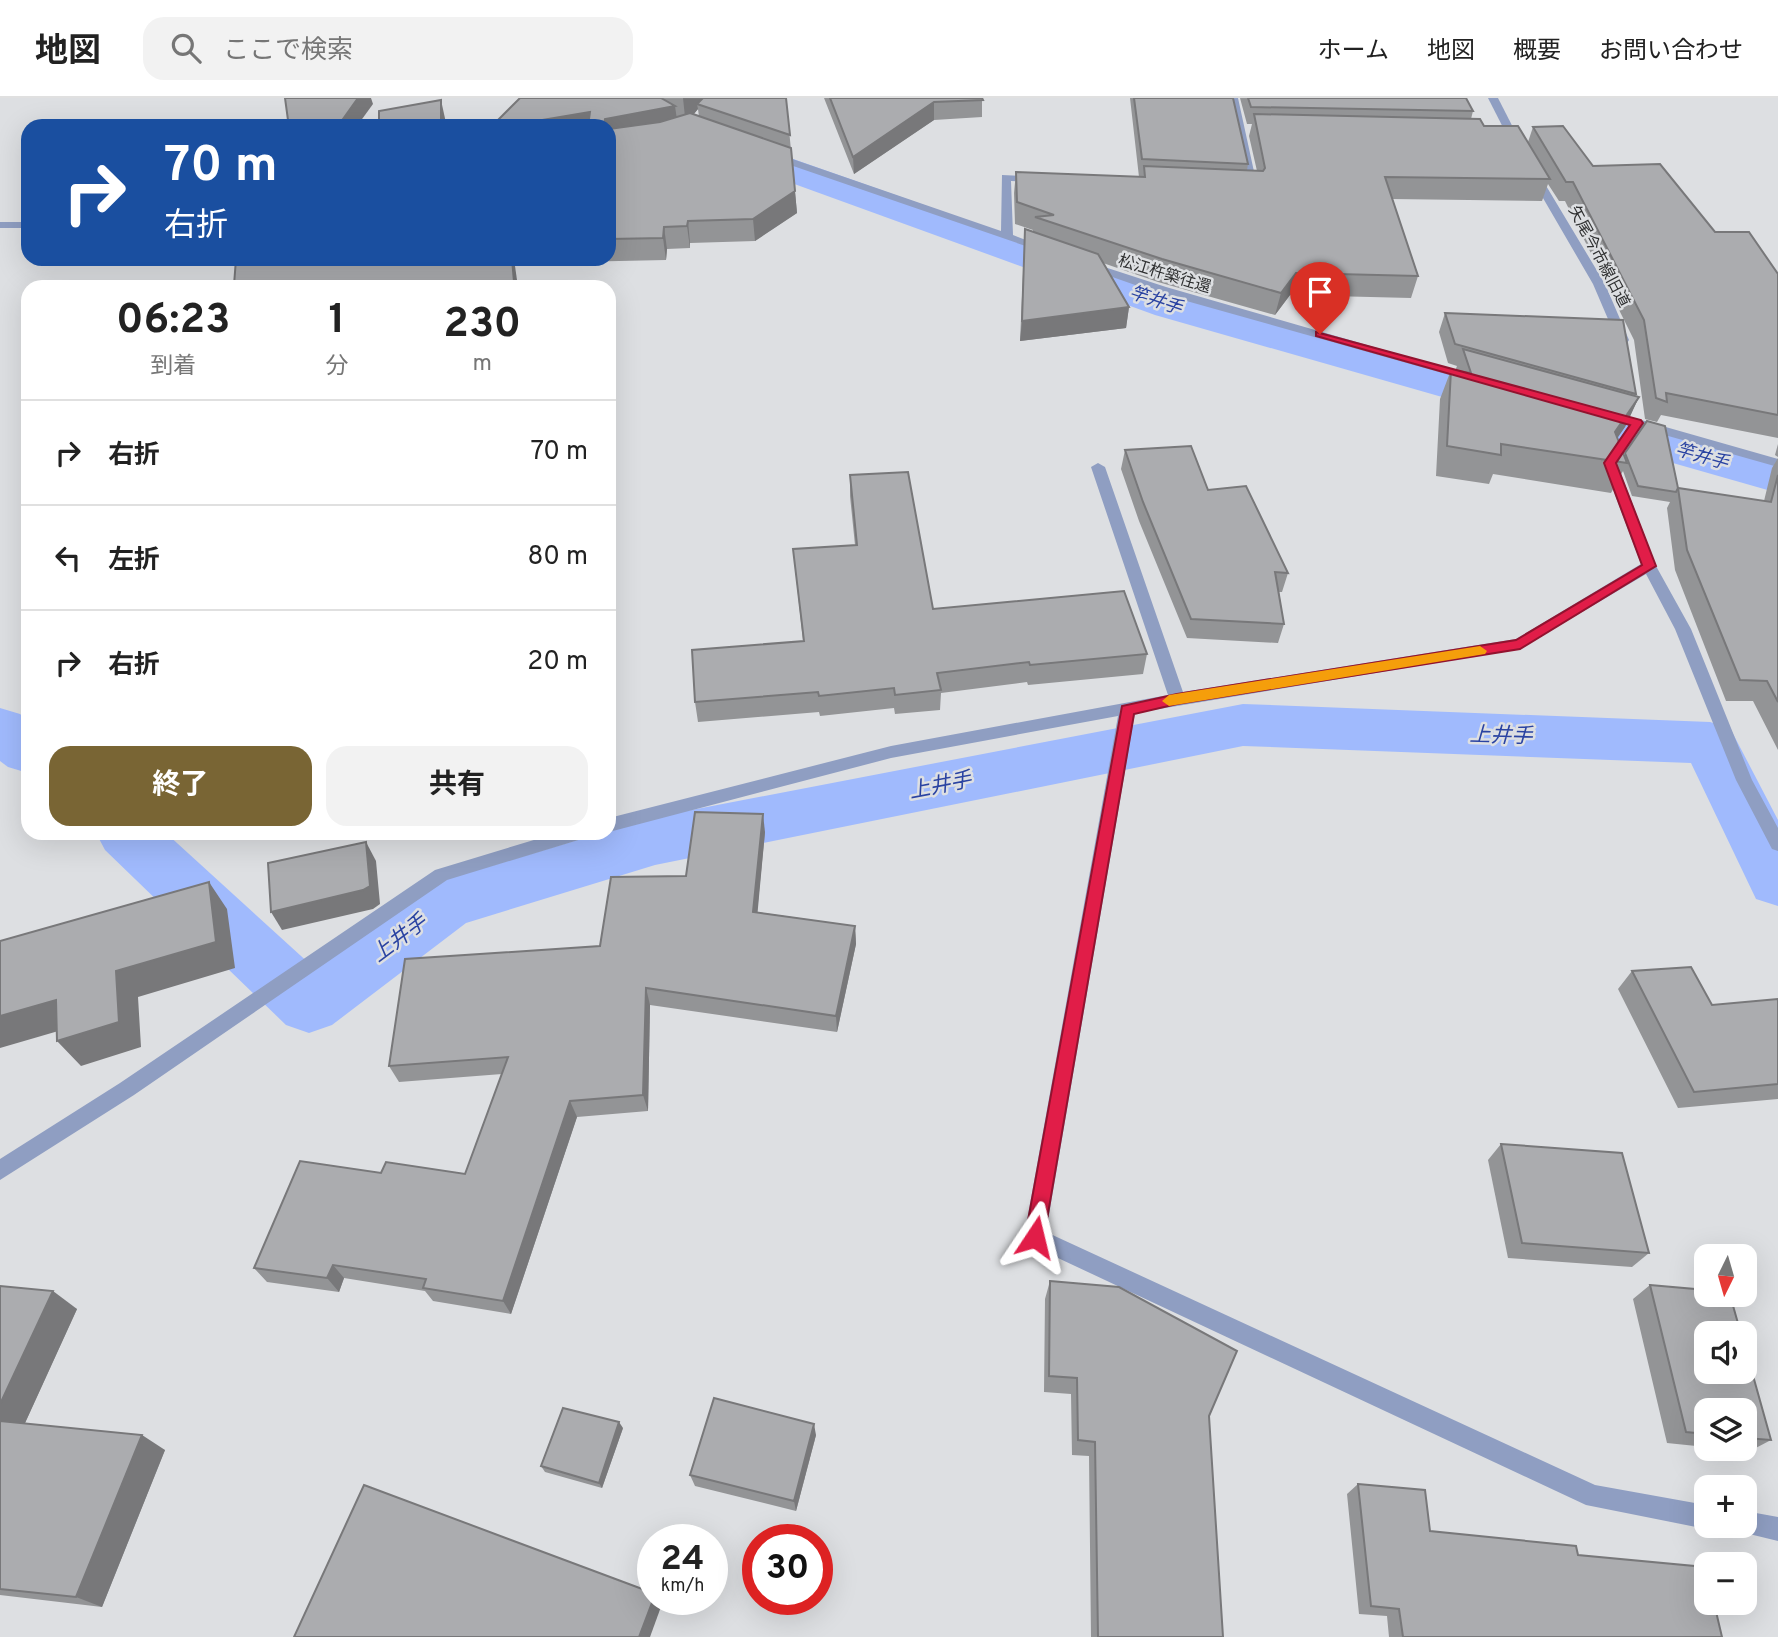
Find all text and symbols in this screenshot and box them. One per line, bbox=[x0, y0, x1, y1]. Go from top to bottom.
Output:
search box bbox=[143, 17, 633, 80]
icon: search bbox=[167, 29, 205, 67]
text: 地図 bbox=[35, 32, 101, 74]
text: ここで検索 bbox=[223, 35, 353, 68]
text: ホーム bbox=[1318, 37, 1389, 67]
text: 地図 bbox=[1427, 37, 1475, 67]
text: 概要 bbox=[1513, 37, 1561, 67]
text: お問い合わせ bbox=[1599, 37, 1743, 67]
text: 70 m bbox=[164, 137, 278, 199]
icon: right bbox=[49, 147, 140, 238]
street label: 矢尾今市線旧道 bbox=[1563, 203, 1633, 311]
text: 右折 bbox=[164, 207, 228, 247]
street label: 松江杵築往還 bbox=[1116, 251, 1213, 299]
pin bbox=[1290, 262, 1350, 334]
icon: arrive bbox=[1301, 273, 1339, 311]
water label: 竿井手 bbox=[1126, 282, 1186, 321]
text: 06:23 bbox=[116, 295, 230, 348]
text: 1 bbox=[328, 295, 345, 348]
text: 230 bbox=[443, 299, 521, 352]
text: m bbox=[472, 350, 492, 379]
text: 到着 bbox=[150, 353, 196, 382]
text: 分 bbox=[325, 353, 348, 382]
icon: right bbox=[49, 434, 87, 472]
text: 70 m bbox=[530, 436, 588, 469]
water label: 竿井手 bbox=[1672, 439, 1732, 476]
text: 右折 bbox=[108, 440, 160, 473]
icon: left bbox=[49, 539, 87, 577]
text: 80 m bbox=[528, 541, 588, 574]
text: 左折 bbox=[108, 545, 160, 578]
icon: right bbox=[49, 644, 87, 682]
text: 20 m bbox=[527, 646, 588, 679]
text: 右折 bbox=[108, 650, 160, 683]
water label: 上井手 bbox=[1469, 722, 1535, 751]
button: 終了 bbox=[49, 746, 312, 826]
button: 共有 bbox=[326, 746, 588, 826]
water label: 上井手 bbox=[907, 767, 976, 806]
water label: 上井手 bbox=[367, 908, 435, 969]
position arrow bbox=[998, 1200, 1072, 1274]
north arrow bbox=[1694, 1244, 1757, 1307]
map controls bbox=[1694, 1244, 1757, 1615]
button: sound bbox=[1694, 1321, 1757, 1384]
button: layers bbox=[1694, 1398, 1757, 1461]
button: + bbox=[1694, 1475, 1757, 1538]
speed limit sign: 30 bbox=[742, 1524, 833, 1615]
text: 24 bbox=[661, 1538, 704, 1582]
button: − bbox=[1694, 1552, 1757, 1615]
text: km/h bbox=[661, 1575, 704, 1598]

